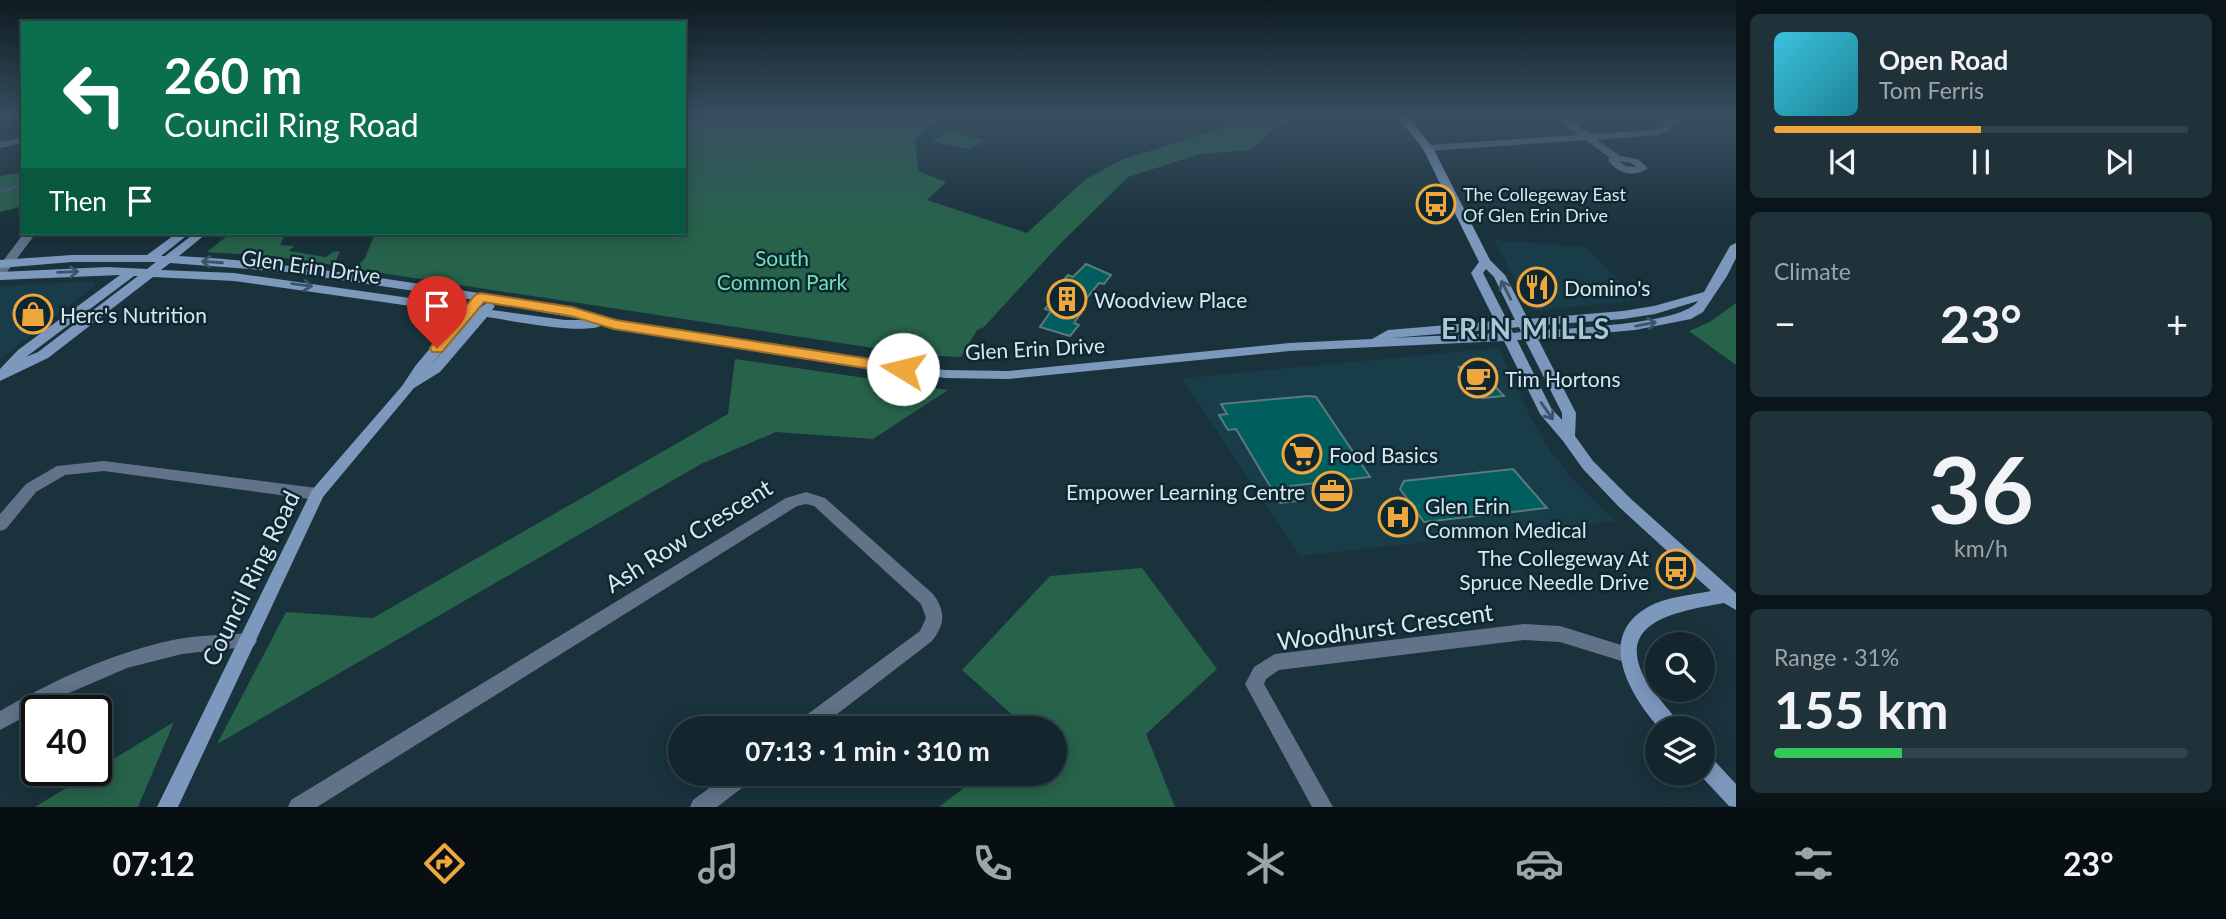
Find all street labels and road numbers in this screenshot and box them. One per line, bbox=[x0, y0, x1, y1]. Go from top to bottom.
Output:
street label: Glen Erin Drive bbox=[240, 244, 382, 288]
street label: Glen Erin Drive bbox=[964, 332, 1106, 364]
street label: Ash Row Crescent bbox=[599, 472, 777, 598]
street label: Council Ring Road bbox=[195, 486, 305, 670]
street label: Woodhurst Crescent bbox=[1275, 596, 1495, 656]

